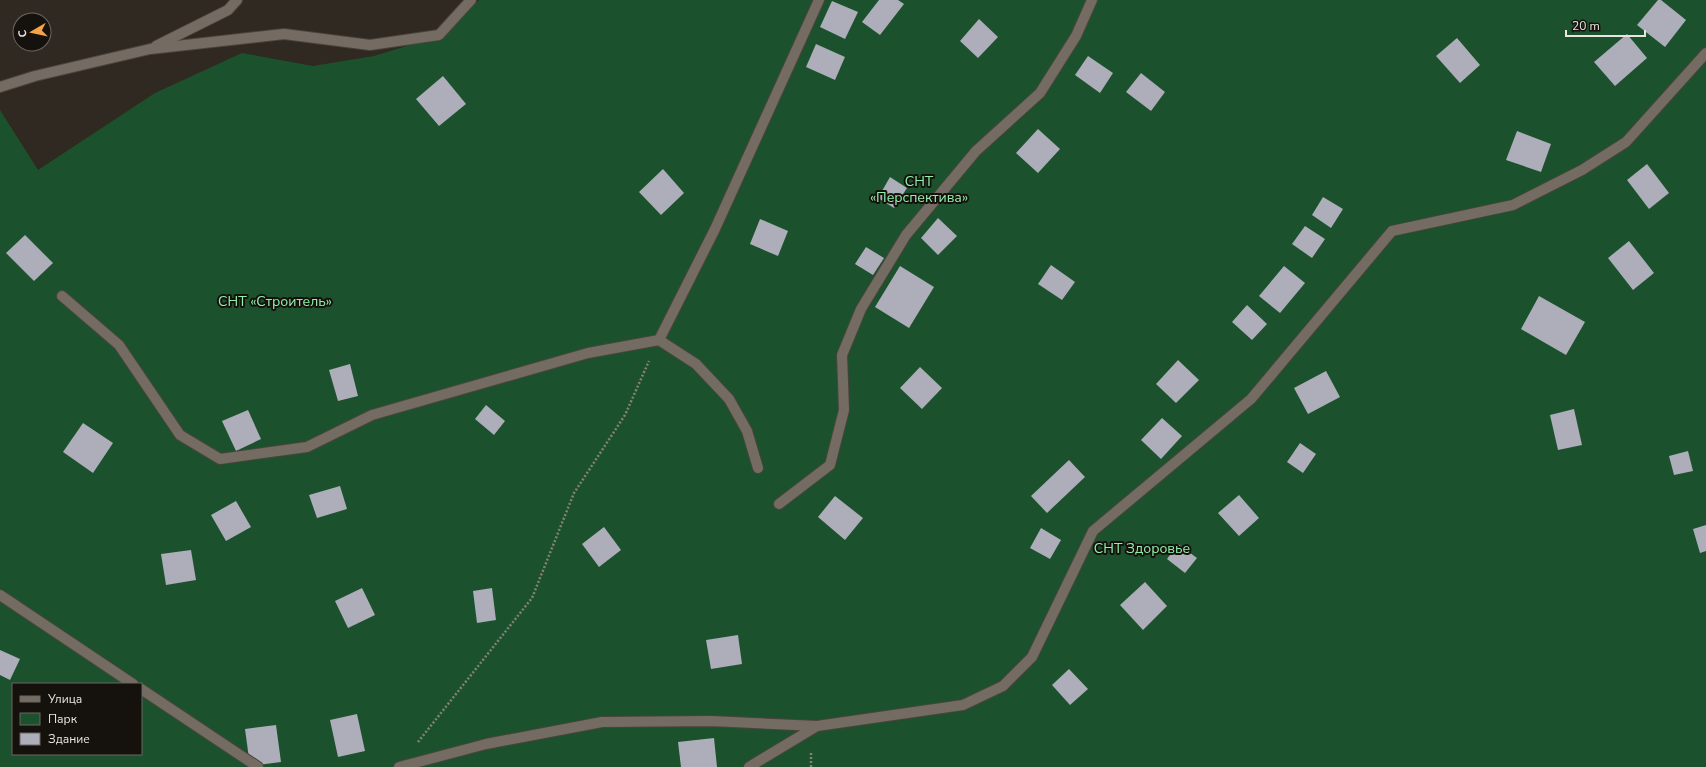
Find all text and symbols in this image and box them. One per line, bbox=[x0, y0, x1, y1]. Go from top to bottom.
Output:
north arrow bbox=[12, 12, 52, 52]
scale bar bbox=[1566, 12, 1645, 38]
text: 20 m bbox=[1572, 18, 1600, 34]
text: С bbox=[15, 28, 31, 38]
park label: СНТ «Перспектива» bbox=[870, 172, 968, 207]
park label: СНТ «Строитель» bbox=[218, 292, 332, 311]
park label: СНТ Здоровье bbox=[1094, 539, 1190, 558]
legend bbox=[12, 683, 142, 755]
text: Улица bbox=[47, 691, 82, 707]
text: Парк bbox=[48, 711, 78, 727]
text: Здание bbox=[48, 731, 90, 747]

